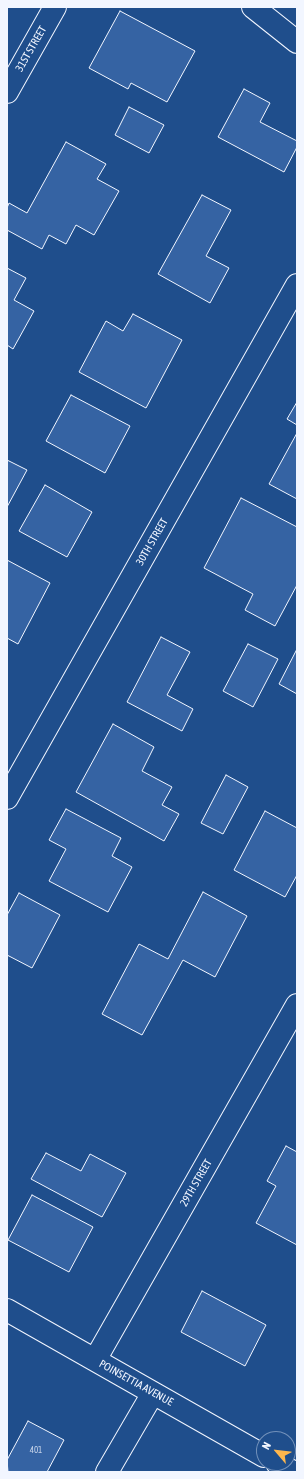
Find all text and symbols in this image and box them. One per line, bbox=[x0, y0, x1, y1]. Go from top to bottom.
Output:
street label: 31ST STREET bbox=[13, 24, 49, 74]
street label: 30TH STREET bbox=[133, 516, 171, 568]
street label: 29TH STREET bbox=[177, 1157, 215, 1209]
street label: POINSETTIA AVENUE bbox=[97, 1357, 175, 1409]
north arrow bbox=[256, 1431, 296, 1471]
text: N bbox=[259, 1440, 273, 1452]
house number: 401 bbox=[30, 1445, 42, 1455]

